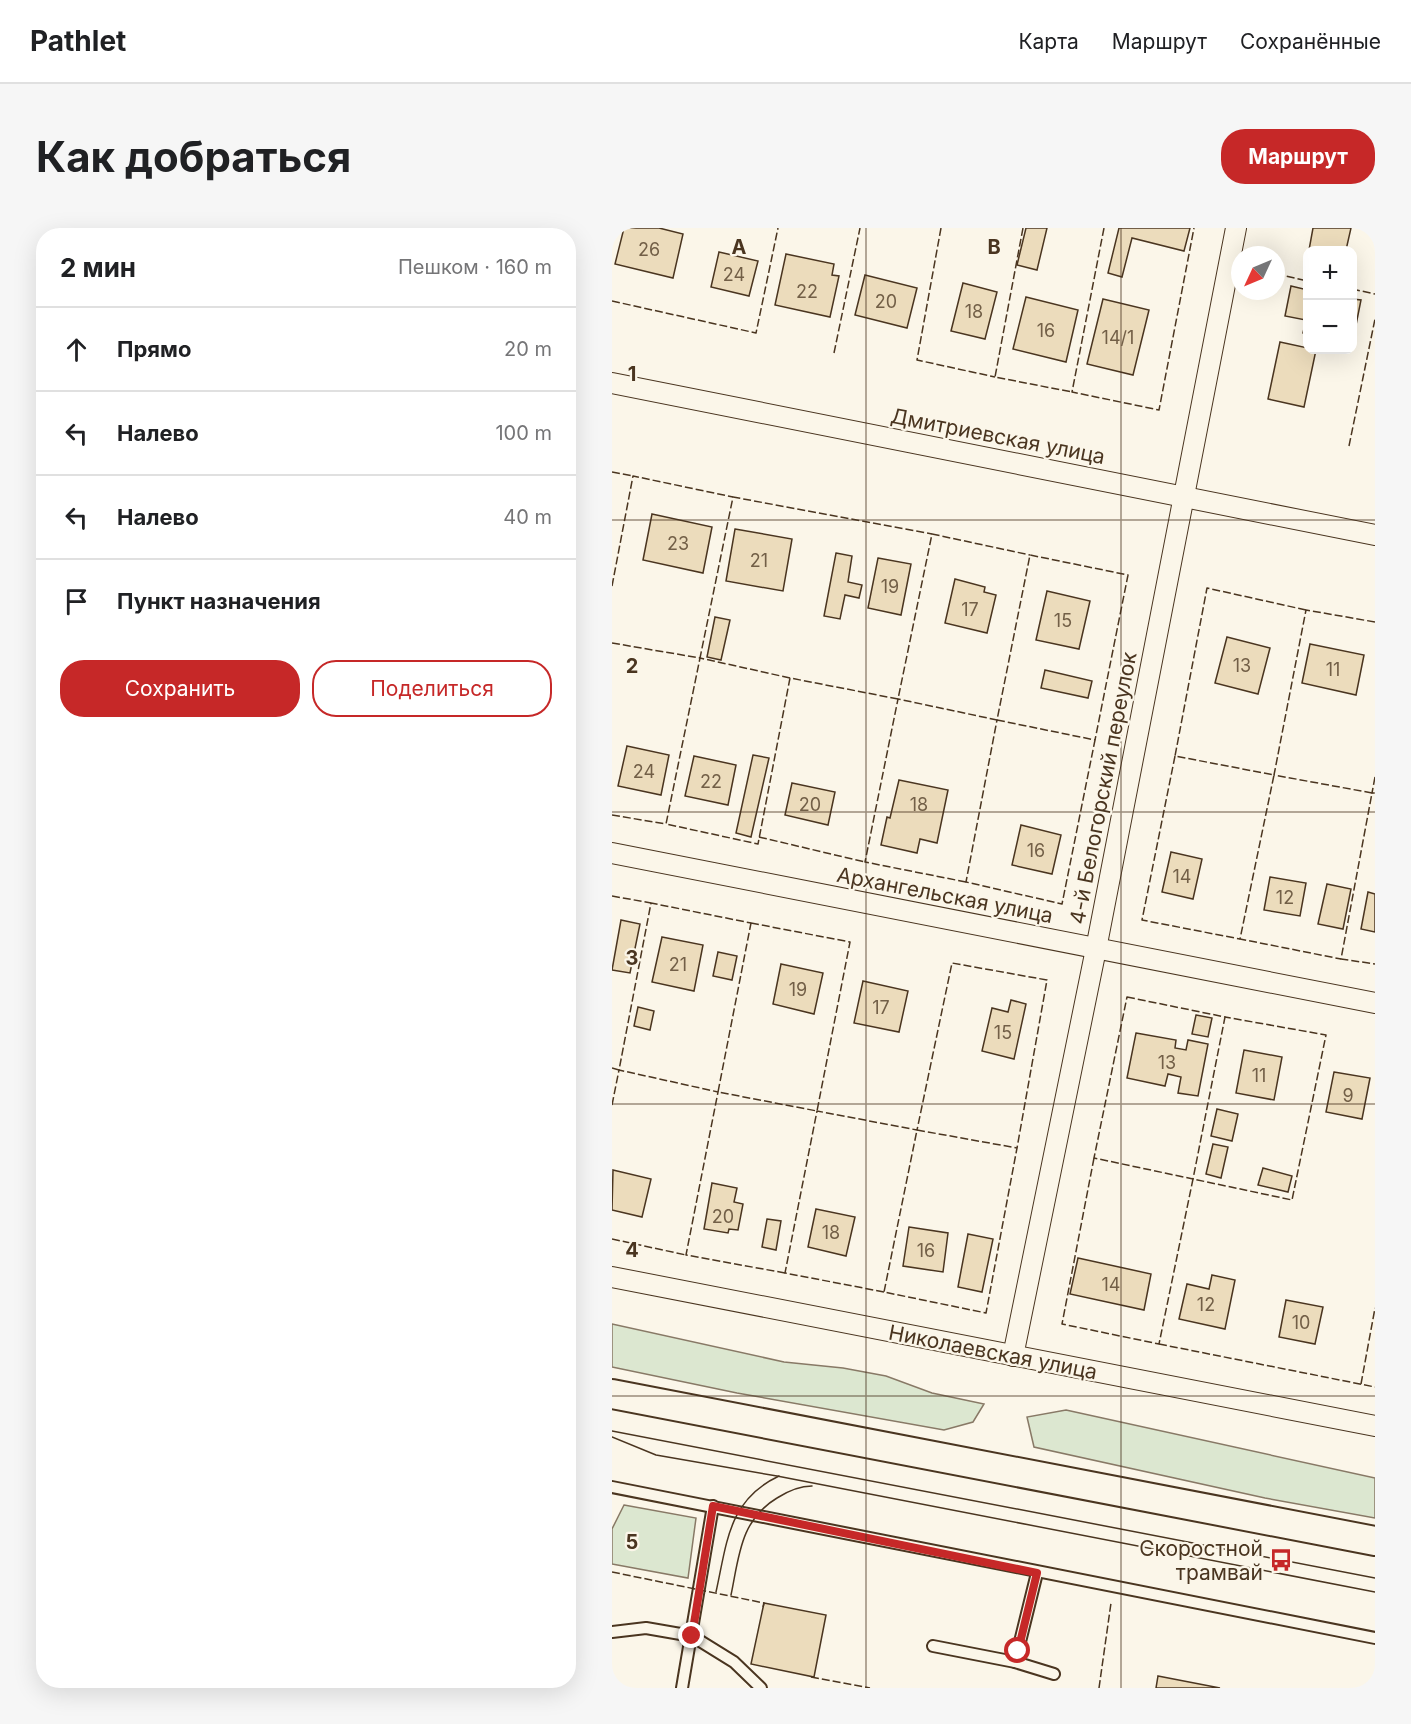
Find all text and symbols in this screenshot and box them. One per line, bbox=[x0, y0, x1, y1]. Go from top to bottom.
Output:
text: Pathlet bbox=[30, 24, 126, 58]
text: Карта bbox=[1018, 29, 1079, 54]
text: Маршрут bbox=[1112, 29, 1207, 54]
text: Сохранённые bbox=[1240, 29, 1381, 54]
button: Маршрут bbox=[1221, 129, 1375, 184]
text: Как добраться bbox=[36, 131, 351, 182]
text: A bbox=[732, 235, 747, 259]
text: B bbox=[987, 235, 1001, 259]
house number: 26 bbox=[638, 239, 660, 260]
north arrow bbox=[1231, 246, 1285, 300]
map controls bbox=[1303, 246, 1357, 354]
button: + bbox=[1303, 246, 1357, 300]
text: 2 мин bbox=[60, 252, 136, 283]
text: Пешком · 160 m bbox=[398, 255, 552, 279]
house number: 24 bbox=[723, 264, 745, 285]
house number: 22 bbox=[796, 281, 818, 302]
house number: 20 bbox=[875, 291, 897, 312]
button: − bbox=[1303, 300, 1357, 354]
house number: 18 bbox=[965, 301, 983, 322]
house number: 16 bbox=[1037, 320, 1055, 341]
house number: 14/1 bbox=[1102, 327, 1134, 348]
icon: ahead bbox=[60, 333, 93, 366]
text: Прямо bbox=[117, 336, 191, 362]
text: 20 m bbox=[504, 337, 552, 361]
text: 1 bbox=[628, 362, 636, 386]
street label: Дмитриевская улица bbox=[889, 403, 1107, 469]
icon: left bbox=[60, 417, 93, 450]
text: Налево bbox=[117, 420, 199, 446]
text: 100 m bbox=[495, 421, 552, 445]
icon: left bbox=[60, 501, 93, 534]
text: Налево bbox=[117, 504, 199, 530]
text: 40 m bbox=[503, 505, 552, 529]
house number: 23 bbox=[667, 533, 689, 554]
house number: 21 bbox=[750, 550, 768, 571]
house number: 19 bbox=[881, 576, 899, 597]
icon: arrive bbox=[60, 585, 93, 618]
text: Пункт назначения bbox=[117, 588, 321, 614]
house number: 17 bbox=[961, 599, 979, 620]
house number: 15 bbox=[1054, 610, 1072, 631]
street label: 4-й Белогорский переулок bbox=[1064, 649, 1142, 926]
text: 2 bbox=[626, 654, 638, 678]
house number: 13 bbox=[1233, 655, 1251, 676]
house number: 11 bbox=[1326, 659, 1340, 680]
button: Сохранить bbox=[60, 660, 300, 717]
button: Поделиться bbox=[312, 660, 552, 717]
house number: 24 bbox=[633, 761, 655, 782]
house number: 22 bbox=[700, 771, 722, 792]
house number: 20 bbox=[799, 794, 821, 815]
house number: 18 bbox=[910, 794, 928, 815]
house number: 16 bbox=[1027, 840, 1045, 861]
street label: Архангельская улица bbox=[835, 862, 1055, 928]
house number: 14 bbox=[1173, 866, 1191, 887]
house number: 12 bbox=[1276, 887, 1294, 908]
text: 3 bbox=[626, 946, 638, 970]
house number: 21 bbox=[669, 954, 687, 975]
house number: 19 bbox=[789, 979, 807, 1000]
house number: 17 bbox=[872, 997, 890, 1018]
house number: 15 bbox=[994, 1022, 1012, 1043]
house number: 13 bbox=[1158, 1052, 1176, 1073]
house number: 11 bbox=[1252, 1065, 1266, 1086]
house number: 9 bbox=[1342, 1085, 1354, 1106]
house number: 20 bbox=[712, 1206, 734, 1227]
house number: 18 bbox=[822, 1222, 840, 1243]
text: 4 bbox=[625, 1238, 639, 1262]
house number: 16 bbox=[917, 1240, 935, 1261]
house number: 14 bbox=[1102, 1274, 1120, 1295]
house number: 12 bbox=[1197, 1294, 1215, 1315]
house number: 10 bbox=[1292, 1312, 1310, 1333]
street label: Николаевская улица bbox=[887, 1320, 1099, 1384]
text: 5 bbox=[626, 1530, 638, 1554]
place label: Скоростной трамвай bbox=[1139, 1536, 1263, 1585]
bus stop icon: Скоростной трамвай bbox=[1268, 1547, 1294, 1573]
route end bbox=[678, 1622, 704, 1648]
route start bbox=[1004, 1637, 1030, 1663]

